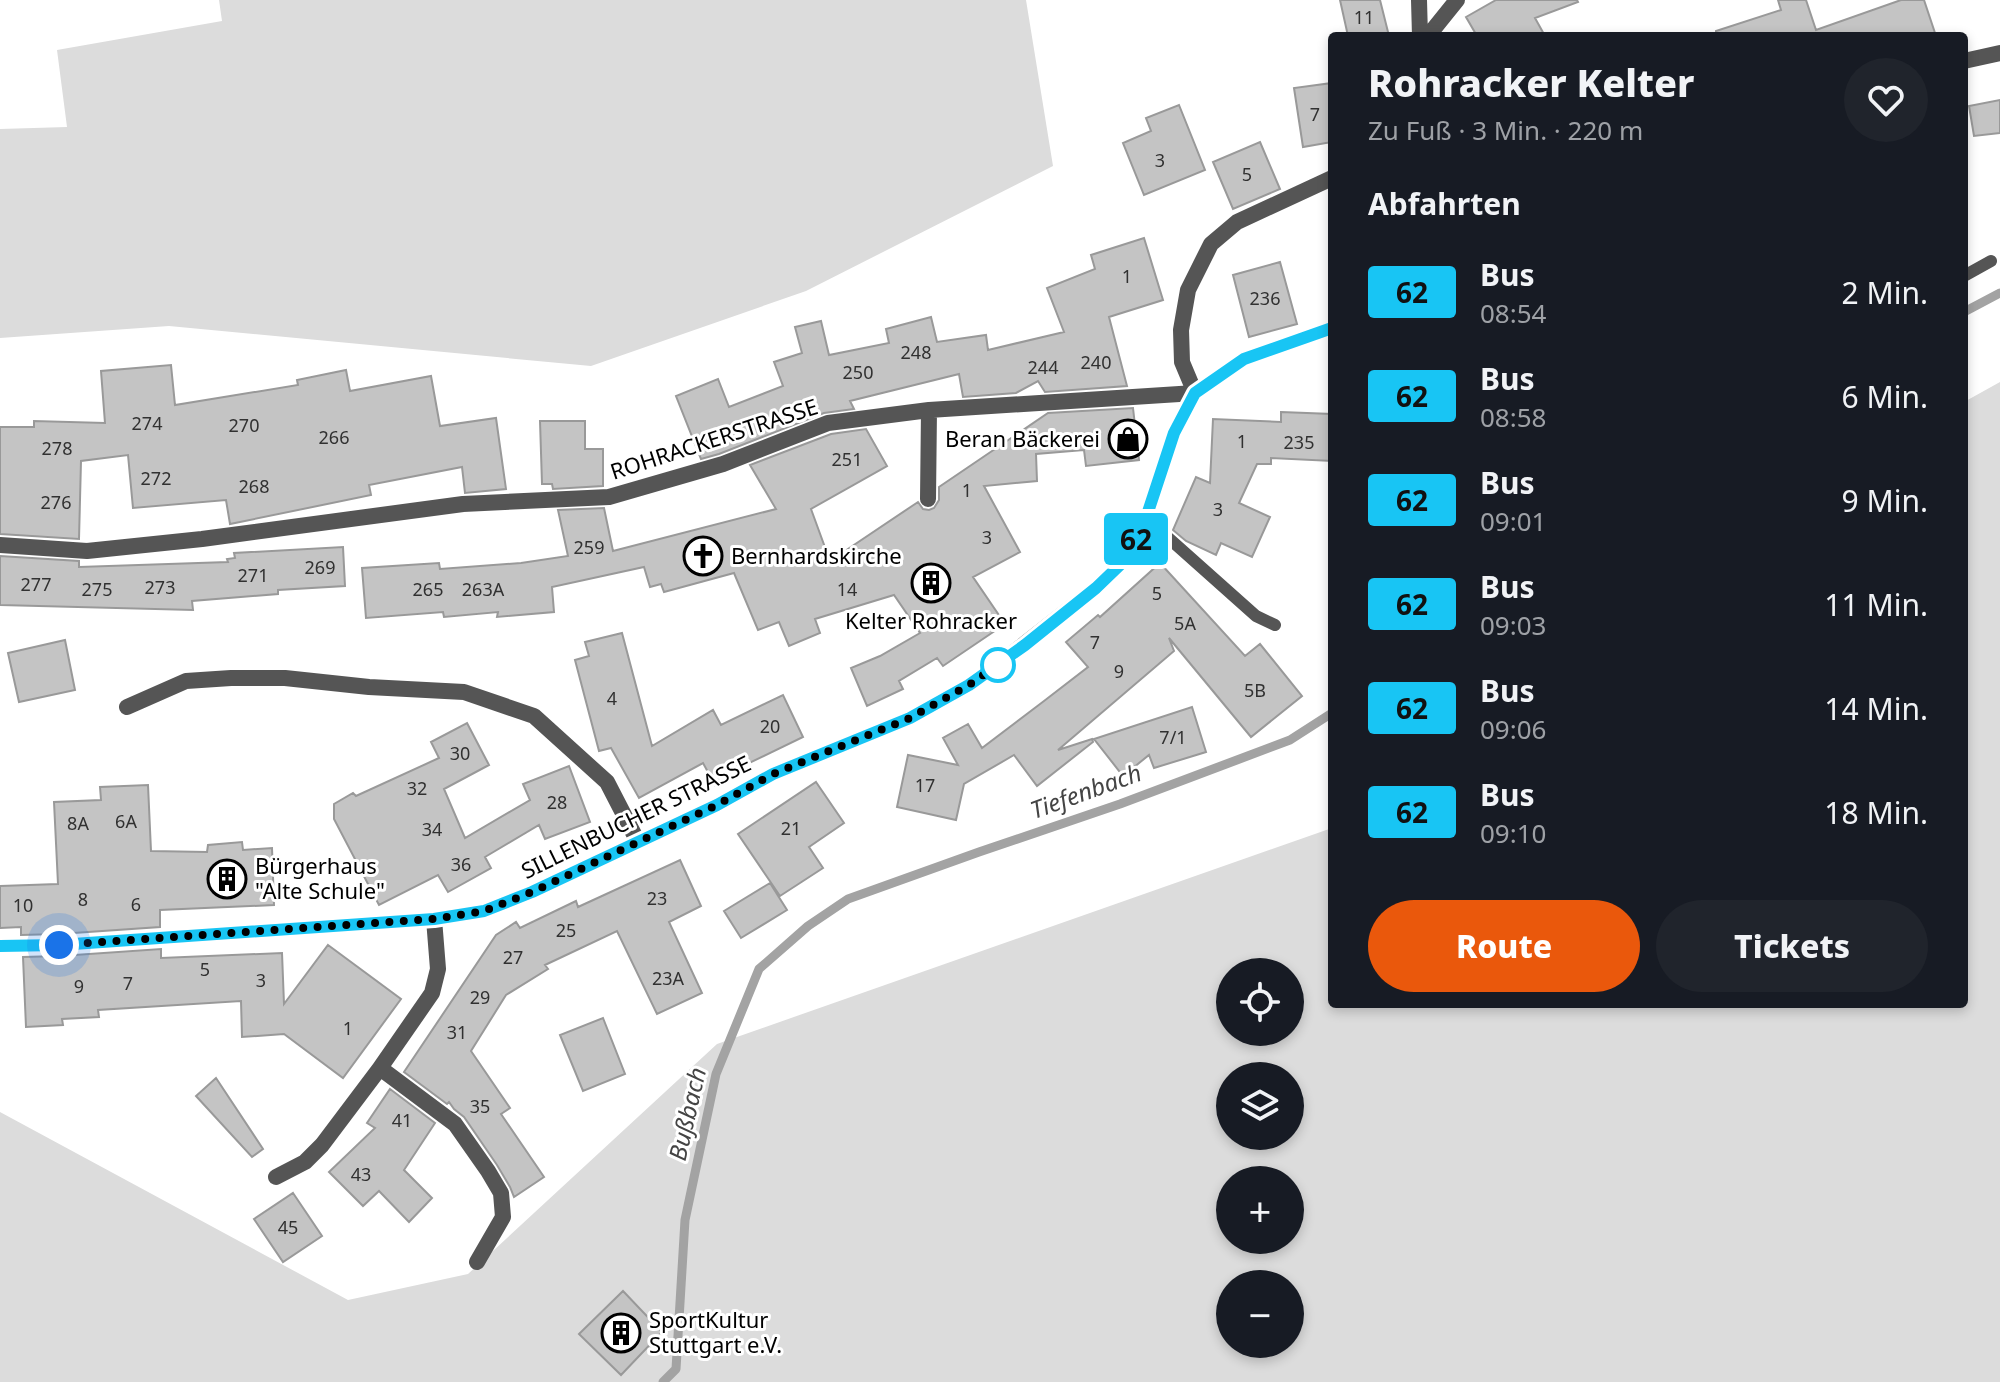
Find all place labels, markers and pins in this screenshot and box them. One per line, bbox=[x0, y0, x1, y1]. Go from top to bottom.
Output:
shop icon: Beran Bäckerei bbox=[1107, 418, 1149, 460]
place label: Beran Bäckerei bbox=[945, 423, 1100, 453]
church icon: Bernhardskirche bbox=[682, 535, 724, 577]
place label: Bernhardskirche bbox=[731, 540, 902, 570]
building icon: Kelter Rohracker bbox=[910, 562, 952, 604]
place label: Kelter Rohracker bbox=[845, 605, 1017, 635]
unlabelled marker bbox=[981, 648, 1015, 682]
place label: Bürgerhaus "Alte Schule" bbox=[255, 850, 385, 905]
building icon: Bürgerhaus "Alte Schule" bbox=[206, 858, 248, 900]
place label: SportKultur Stuttgart e.V. bbox=[649, 1304, 782, 1359]
building icon: SportKultur Stuttgart e.V. bbox=[600, 1312, 642, 1354]

